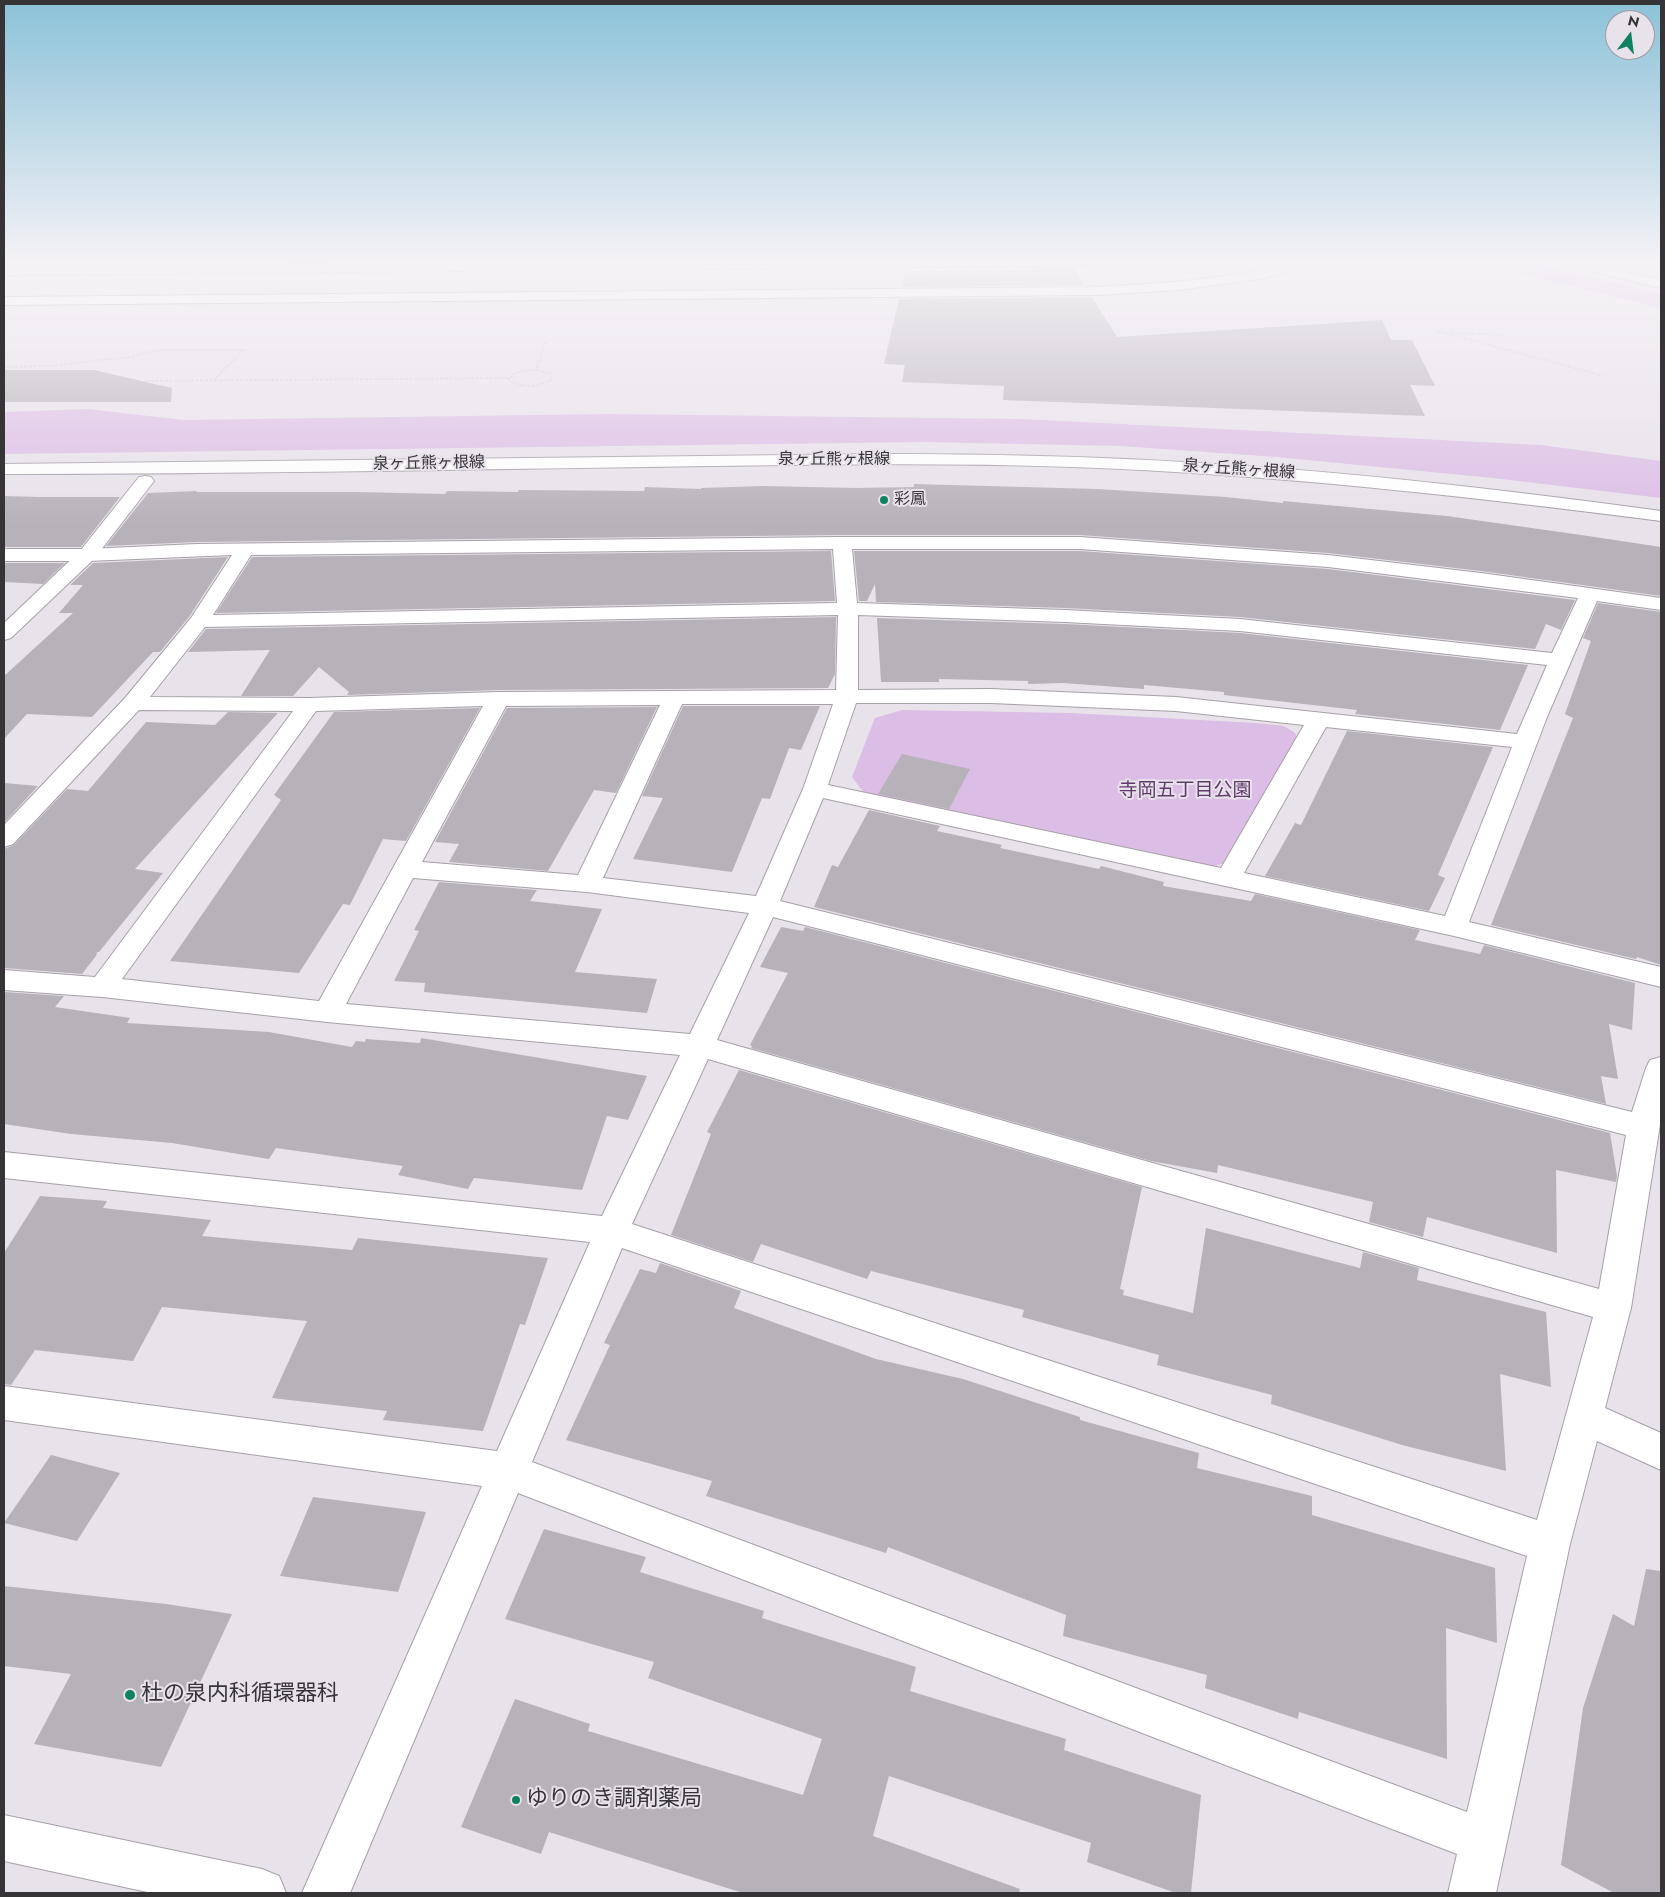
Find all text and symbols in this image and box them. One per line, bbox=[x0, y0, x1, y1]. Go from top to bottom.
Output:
north arrow bbox=[1605, 10, 1655, 60]
text: N bbox=[1626, 10, 1642, 33]
street label: 泉ヶ丘熊ヶ根線 bbox=[778, 450, 890, 470]
street label: 泉ヶ丘熊ヶ根線 bbox=[373, 453, 485, 475]
street label: 泉ヶ丘熊ヶ根線 bbox=[1182, 457, 1296, 483]
place label: 彩鳳 bbox=[894, 490, 926, 510]
marker: 彩鳳 bbox=[878, 494, 890, 506]
park label: 寺岡五丁目公園 bbox=[1119, 780, 1251, 802]
place label: 杜の泉内科循環器科 bbox=[141, 1682, 339, 1708]
marker: 杜の泉内科循環器科 bbox=[123, 1688, 137, 1702]
place label: ゆりのき調剤薬局 bbox=[526, 1787, 702, 1813]
marker: ゆりのき調剤薬局 bbox=[510, 1794, 522, 1806]

